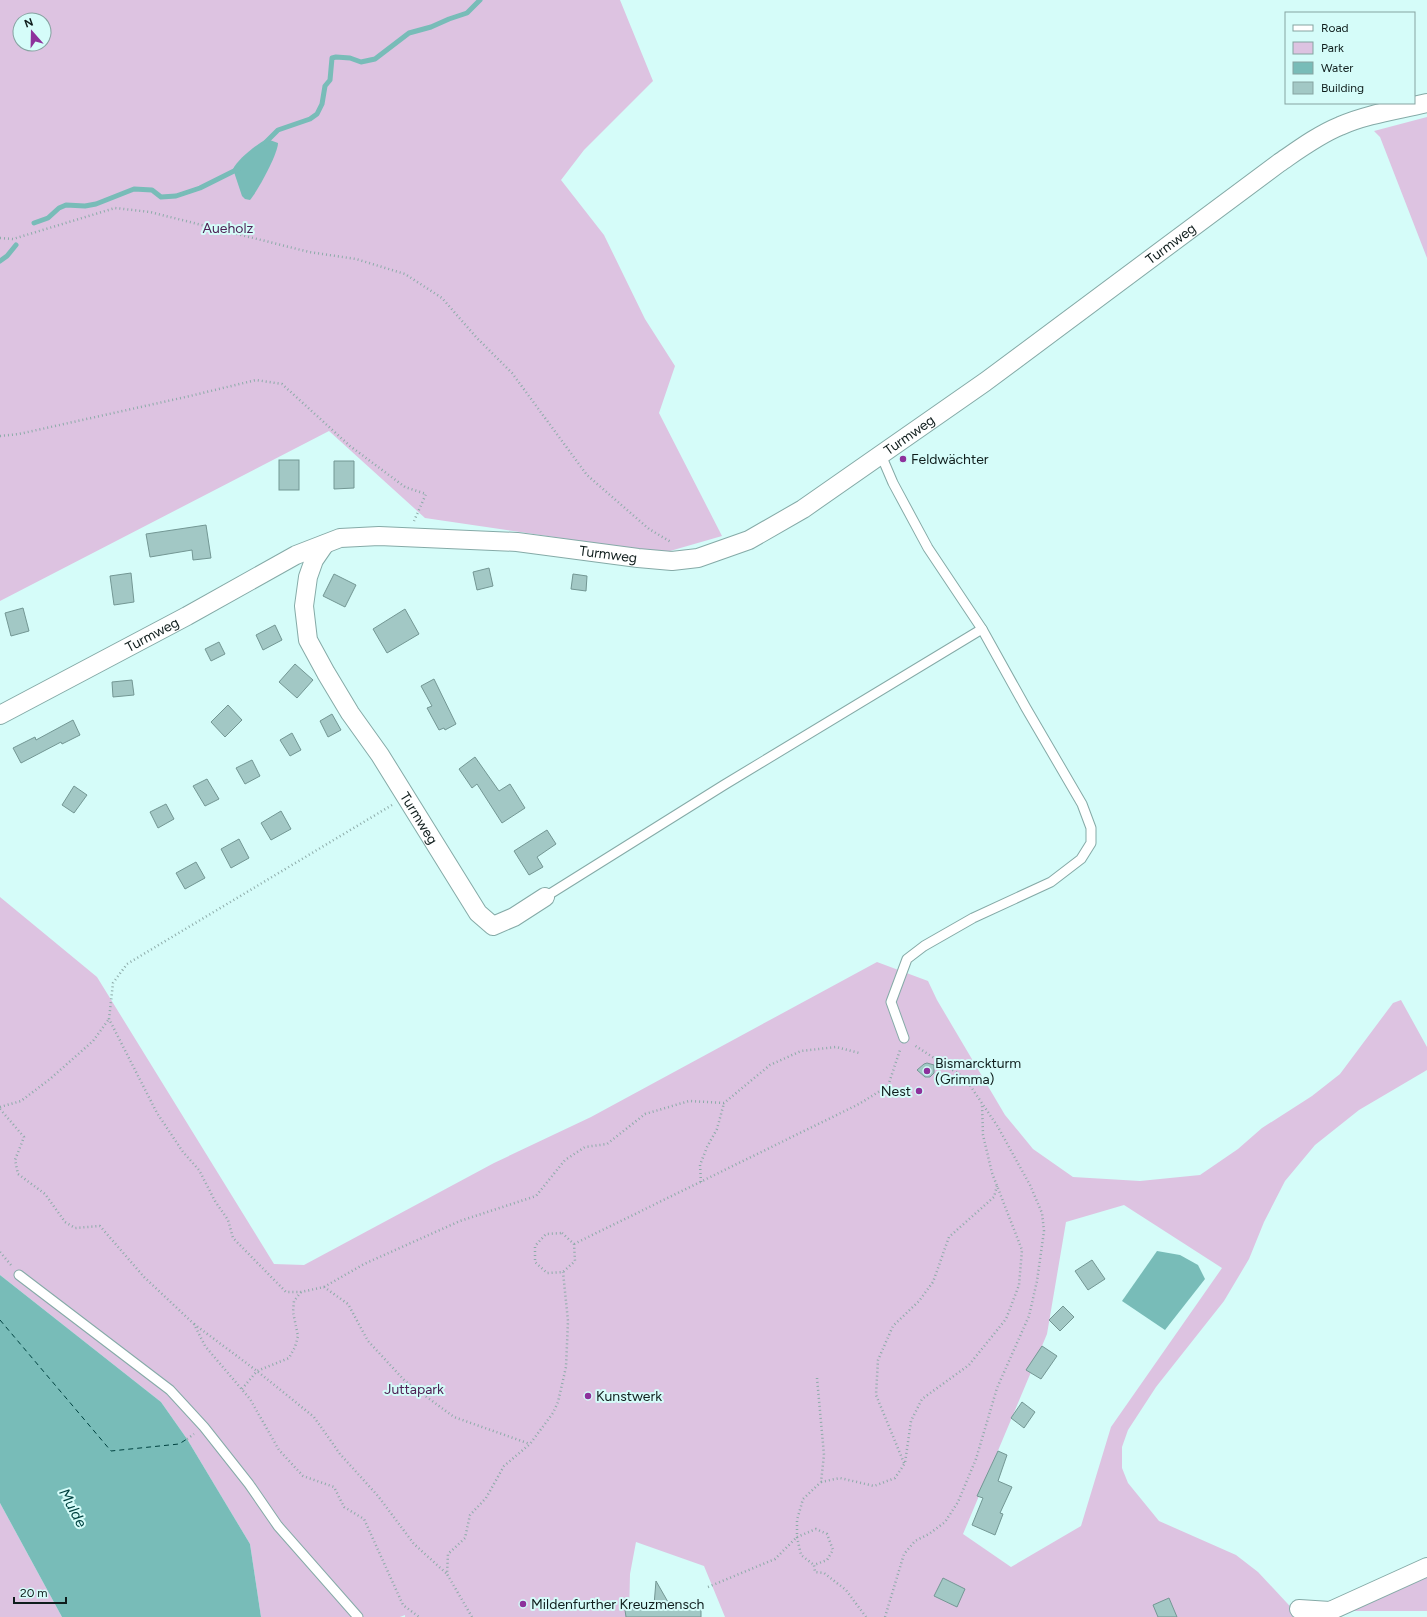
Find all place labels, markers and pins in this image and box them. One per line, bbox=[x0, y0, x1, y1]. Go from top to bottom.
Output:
place label: Feldwächter bbox=[911, 451, 989, 468]
marker: Feldwächter bbox=[898, 454, 908, 464]
place label: Bismarckturm (Grimma) bbox=[935, 1055, 1021, 1088]
marker: Bismarckturm (Grimma) bbox=[922, 1066, 932, 1076]
place label: Nest bbox=[881, 1083, 911, 1100]
marker: Nest bbox=[914, 1086, 924, 1096]
place label: Kunstwerk bbox=[596, 1388, 662, 1405]
marker: Kunstwerk bbox=[583, 1391, 593, 1401]
place label: Mildenfurther Kreuzmensch bbox=[531, 1596, 705, 1613]
marker: Mildenfurther Kreuzmensch bbox=[518, 1599, 528, 1609]

